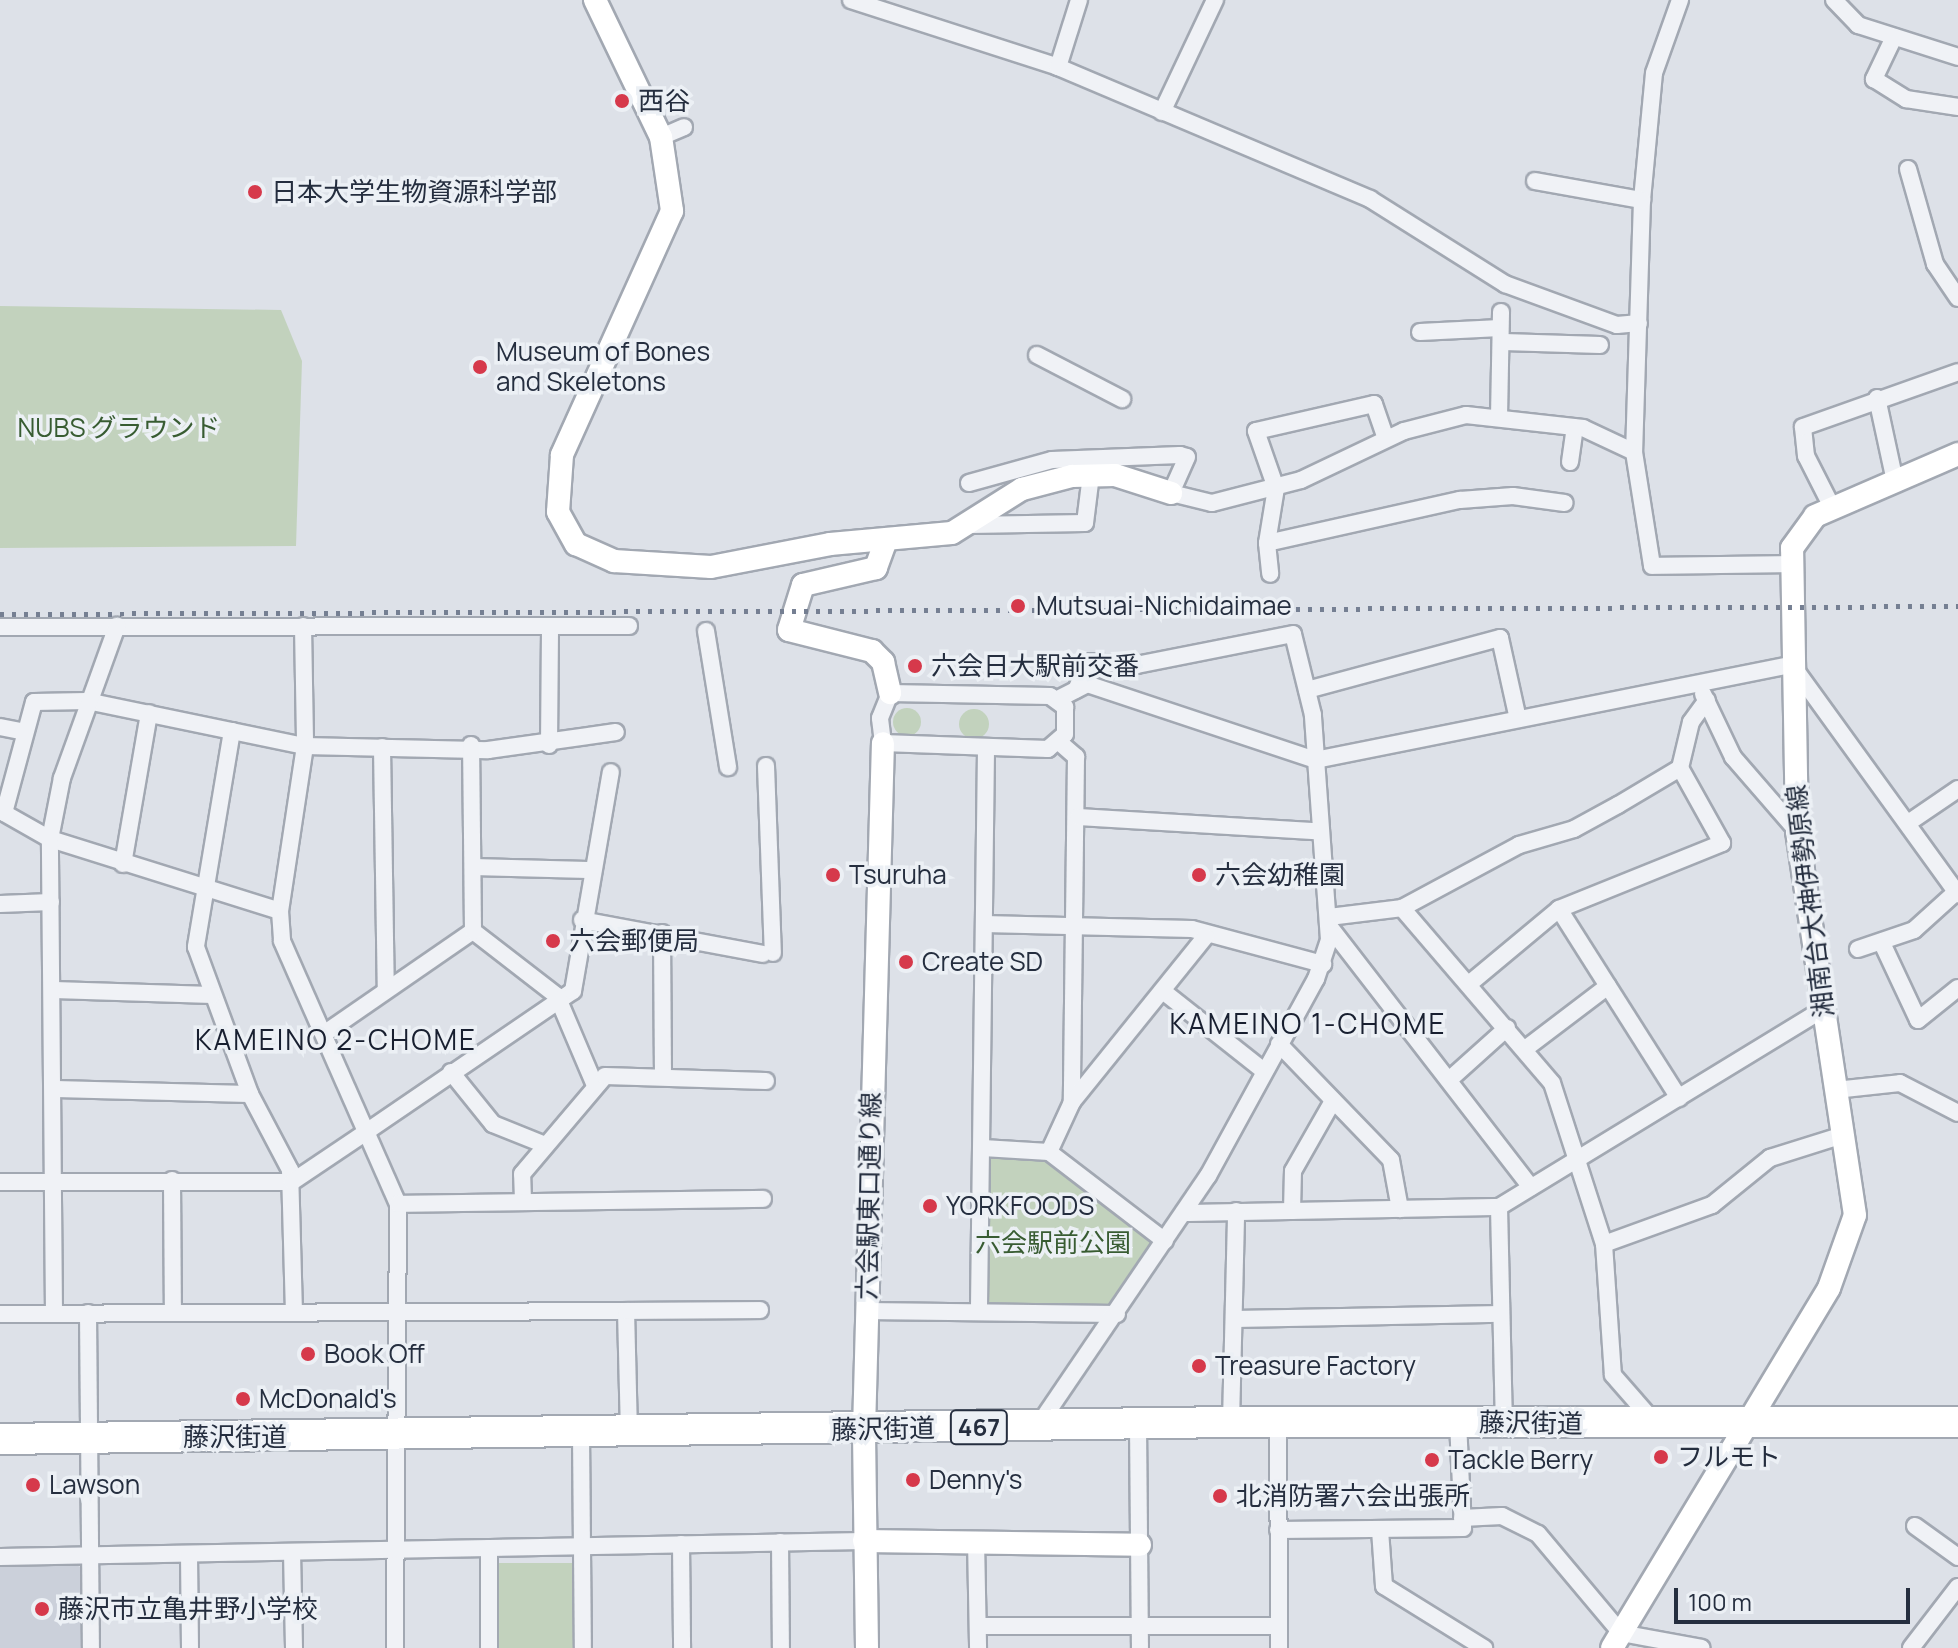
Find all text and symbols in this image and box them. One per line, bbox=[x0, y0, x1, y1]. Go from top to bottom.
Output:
place label: 西谷 bbox=[638, 85, 690, 117]
marker: 西谷 bbox=[613, 92, 631, 110]
place label: 日本大学生物資源科学部 bbox=[271, 176, 557, 208]
marker: 日本大学生物資源科学部 bbox=[246, 183, 264, 201]
place label: Museum of Bones and Skeletons bbox=[496, 336, 710, 398]
marker: Museum of Bones and Skeletons bbox=[471, 358, 489, 376]
park label: NUBS グラウンド bbox=[17, 412, 221, 444]
place label: Mutsuai-Nichidaimae bbox=[1036, 590, 1292, 622]
marker: Mutsuai-Nichidaimae bbox=[1007, 595, 1029, 617]
place label: 六会日大駅前交番 bbox=[931, 650, 1139, 682]
marker: 六会日大駅前交番 bbox=[906, 657, 924, 675]
street label: 湘南台大神伊勢原線 bbox=[1780, 783, 1840, 1019]
place label: Tsuruha bbox=[849, 859, 947, 891]
place label: 六会幼稚園 bbox=[1215, 859, 1345, 891]
marker: Tsuruha bbox=[824, 866, 842, 884]
marker: 六会幼稚園 bbox=[1190, 866, 1208, 884]
place label: 六会郵便局 bbox=[569, 925, 699, 957]
marker: 六会郵便局 bbox=[544, 932, 562, 950]
place label: Create SD bbox=[922, 946, 1043, 978]
marker: Create SD bbox=[897, 953, 915, 971]
district label: KAMEINO 1-CHOME bbox=[1169, 1006, 1447, 1040]
district label: KAMEINO 2-CHOME bbox=[195, 1022, 477, 1056]
street label: 六会駅東口通り線 bbox=[852, 1092, 886, 1300]
place label: YORKFOODS bbox=[946, 1190, 1094, 1222]
marker: YORKFOODS bbox=[921, 1197, 939, 1215]
park label: 六会駅前公園 bbox=[975, 1227, 1131, 1259]
place label: Book Off bbox=[324, 1338, 425, 1370]
marker: Book Off bbox=[299, 1345, 317, 1363]
place label: Treasure Factory bbox=[1215, 1350, 1416, 1382]
marker: Treasure Factory bbox=[1190, 1357, 1208, 1375]
place label: McDonald's bbox=[259, 1383, 397, 1415]
marker: McDonald's bbox=[234, 1390, 252, 1408]
street label: 藤沢街道 bbox=[1479, 1406, 1583, 1440]
road number: 467 bbox=[949, 1407, 1009, 1447]
street label: 藤沢街道 bbox=[831, 1412, 935, 1446]
street label: 藤沢街道 bbox=[183, 1421, 287, 1453]
place label: フルモト bbox=[1677, 1441, 1781, 1473]
place label: Tackle Berry bbox=[1448, 1444, 1593, 1476]
marker: フルモト bbox=[1652, 1448, 1670, 1466]
marker: Tackle Berry bbox=[1423, 1451, 1441, 1469]
place label: Denny's bbox=[929, 1464, 1022, 1496]
place label: Lawson bbox=[49, 1469, 140, 1501]
marker: Denny's bbox=[904, 1471, 922, 1489]
marker: Lawson bbox=[24, 1476, 42, 1494]
place label: 北消防署六会出張所 bbox=[1236, 1480, 1470, 1512]
marker: 北消防署六会出張所 bbox=[1211, 1487, 1229, 1505]
scale bar bbox=[1678, 1572, 1914, 1622]
text: 100 m bbox=[1688, 1585, 1752, 1618]
place label: 藤沢市立亀井野小学校 bbox=[58, 1593, 318, 1625]
marker: 藤沢市立亀井野小学校 bbox=[33, 1600, 51, 1618]

